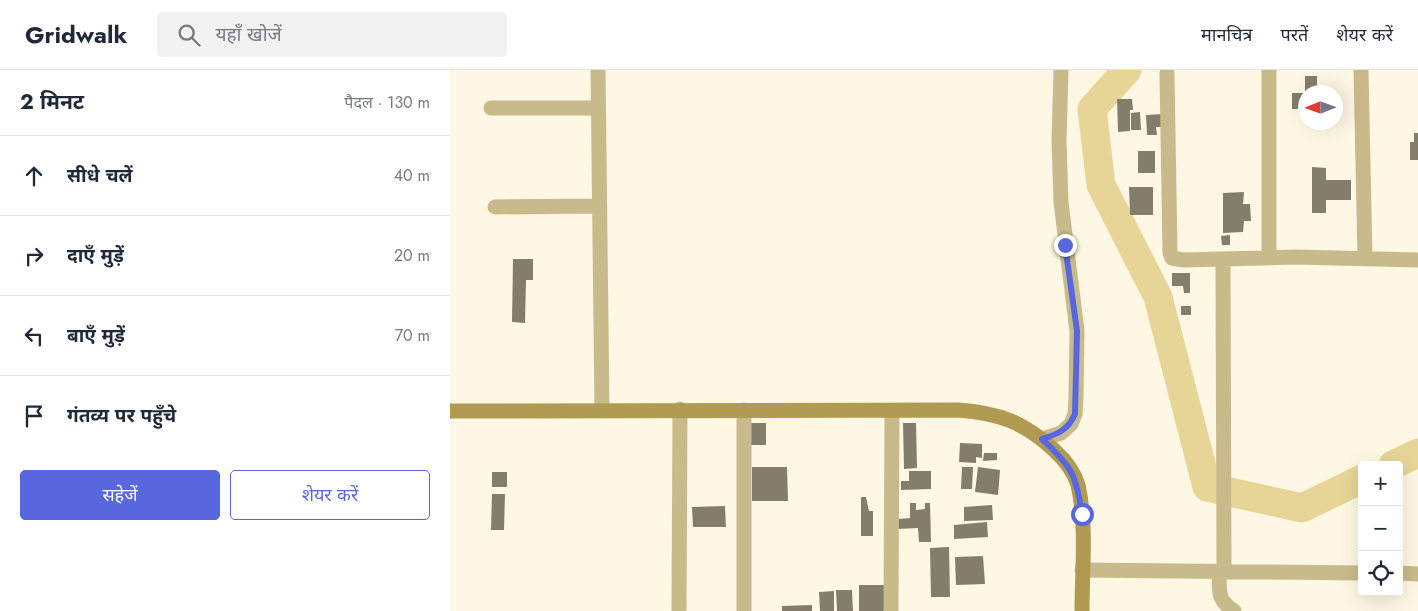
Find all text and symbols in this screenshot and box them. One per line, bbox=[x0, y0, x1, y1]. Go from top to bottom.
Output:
search box bbox=[157, 12, 507, 57]
text: Gridwalk bbox=[25, 17, 127, 52]
icon: search bbox=[175, 21, 203, 49]
text: यहाँ खोजें bbox=[215, 21, 282, 48]
text: मानचित्र bbox=[1201, 22, 1253, 48]
text: परतें bbox=[1281, 22, 1308, 48]
text: शेयर करें bbox=[1336, 22, 1393, 48]
north arrow bbox=[1298, 85, 1343, 130]
text: 2 मिनट bbox=[20, 87, 84, 117]
text: पैदल · 130 m bbox=[344, 91, 430, 114]
icon: ahead bbox=[20, 162, 48, 190]
text: सीधे चलें bbox=[67, 162, 133, 189]
text: 40 m bbox=[394, 164, 430, 187]
route end bbox=[1054, 234, 1077, 257]
icon: right bbox=[20, 242, 48, 270]
text: दाएँ मुड़ें bbox=[67, 242, 124, 269]
text: 20 m bbox=[394, 244, 430, 267]
icon: left bbox=[20, 322, 48, 350]
text: बाएँ मुड़ें bbox=[67, 322, 125, 349]
text: 70 m bbox=[395, 324, 430, 347]
icon: arrive bbox=[20, 402, 48, 430]
text: गंतव्य पर पहुँचे bbox=[67, 402, 176, 429]
map controls bbox=[1358, 461, 1403, 596]
button: + bbox=[1358, 461, 1403, 506]
button: सहेजें bbox=[20, 470, 220, 520]
button: शेयर करें bbox=[230, 470, 430, 520]
route start bbox=[1071, 503, 1094, 526]
button: − bbox=[1358, 506, 1403, 551]
button: locate bbox=[1358, 551, 1403, 596]

